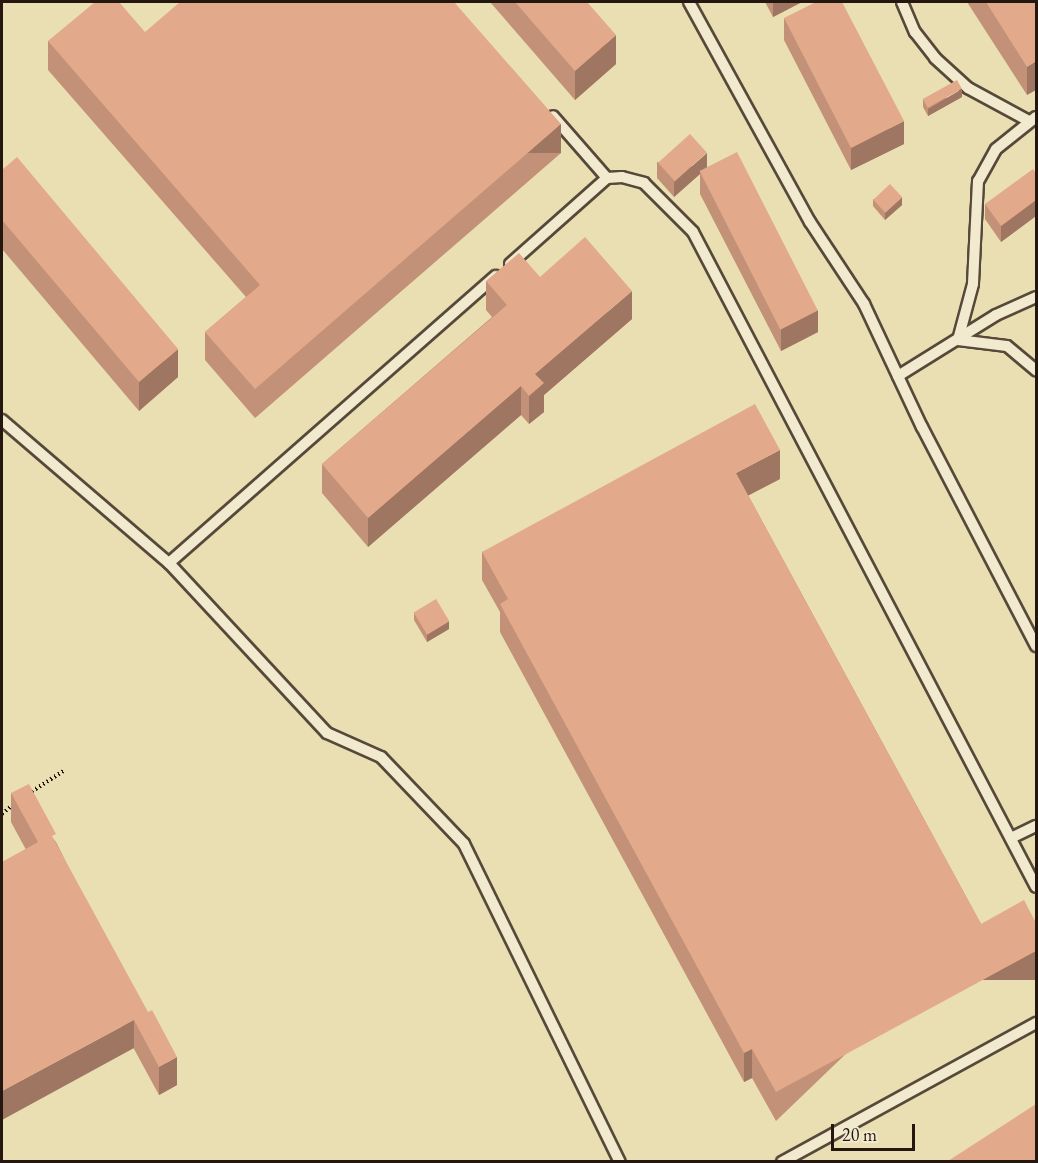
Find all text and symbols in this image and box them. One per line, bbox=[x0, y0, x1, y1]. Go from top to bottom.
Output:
scale bar bbox=[834, 1112, 918, 1150]
text: 20 m bbox=[842, 1123, 877, 1146]

